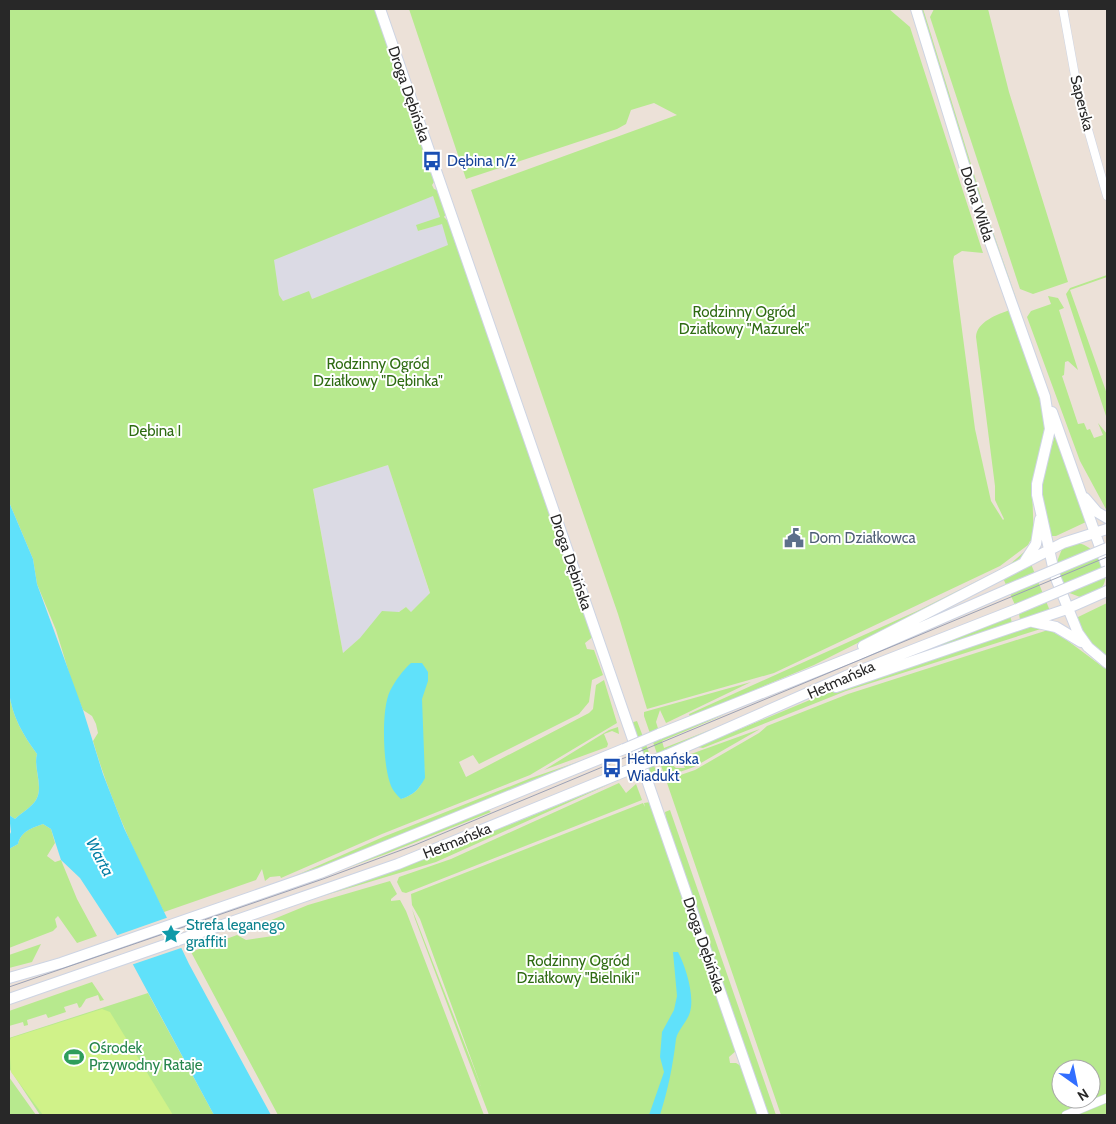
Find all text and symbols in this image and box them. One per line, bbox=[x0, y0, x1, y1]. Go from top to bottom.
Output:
street label: Droga Dębińska bbox=[384, 44, 434, 145]
street label: Saperska bbox=[1066, 73, 1098, 134]
bus stop icon: Dębina n/ż bbox=[421, 150, 443, 172]
place label: Dębina n/ż bbox=[447, 152, 516, 170]
street label: Dolna Wilda bbox=[956, 164, 998, 245]
park label: Rodzinny Ogród Działkowy "Mazurek" bbox=[679, 303, 810, 338]
park label: Rodzinny Ogród Działkowy "Dębinka" bbox=[313, 355, 443, 390]
park label: Dębina I bbox=[129, 422, 181, 440]
street label: Droga Dębińska bbox=[546, 512, 596, 613]
public building icon: Dom Działkowca bbox=[783, 527, 805, 549]
place label: Dom Działkowca bbox=[809, 529, 917, 547]
street label: Hetmańska bbox=[804, 657, 878, 703]
place label: Hetmańska Wiadukt bbox=[627, 750, 700, 785]
bus stop icon: Hetmańska Wiadukt bbox=[601, 757, 623, 779]
street label: Hetmańska bbox=[420, 819, 494, 863]
water label: Warta bbox=[82, 835, 118, 879]
street label: Droga Dębińska bbox=[679, 895, 729, 996]
place label: Strefa leganego graffiti bbox=[186, 916, 285, 951]
place icon: Strefa leganego graffiti bbox=[160, 923, 182, 945]
park label: Rodzinny Ogród Działkowy "Bielniki" bbox=[516, 952, 640, 987]
place label: Ośrodek Przywodny Rataje bbox=[89, 1039, 203, 1074]
sports icon: Ośrodek Przywodny Rataje bbox=[63, 1046, 85, 1068]
north arrow bbox=[1051, 1059, 1101, 1109]
text: N bbox=[1074, 1085, 1092, 1105]

